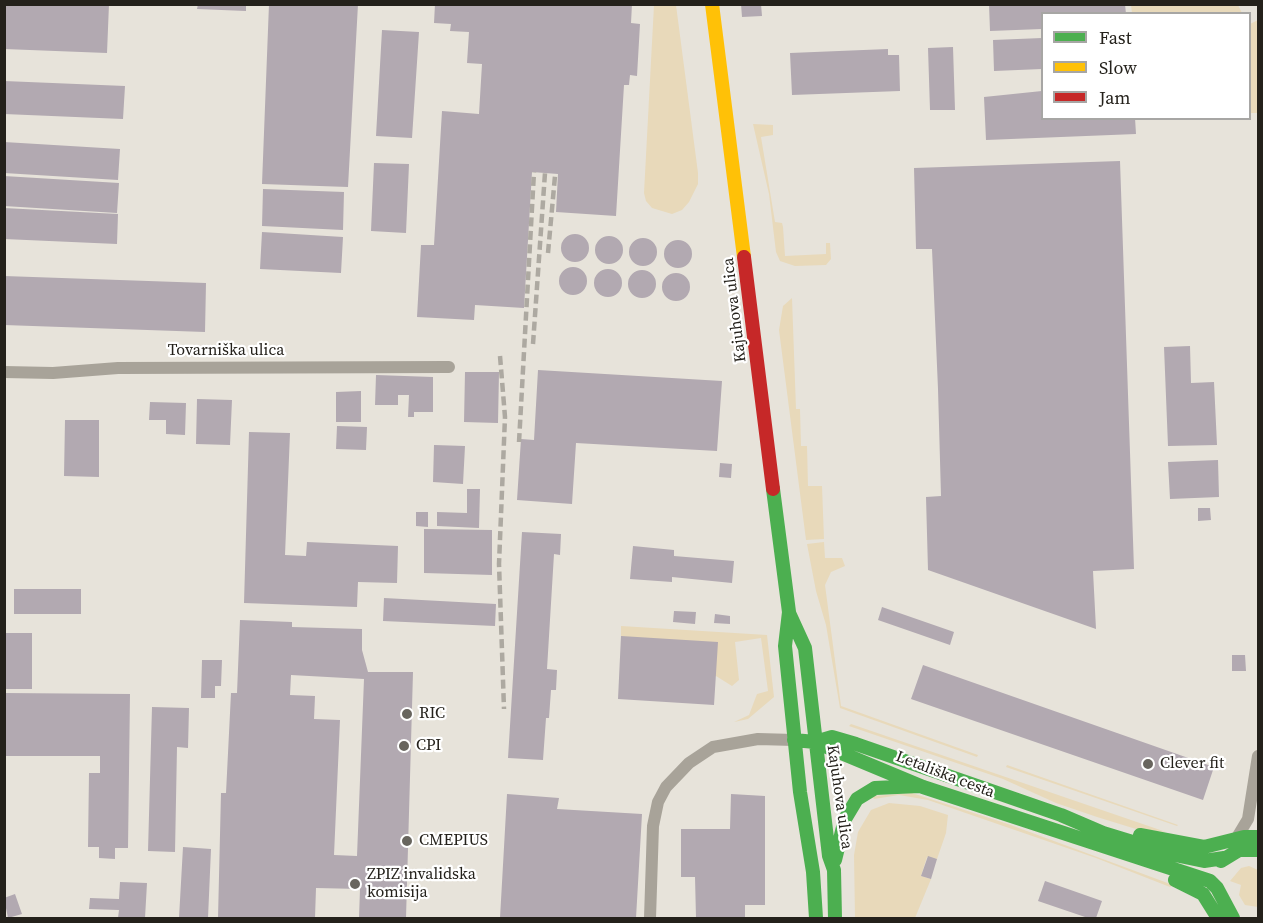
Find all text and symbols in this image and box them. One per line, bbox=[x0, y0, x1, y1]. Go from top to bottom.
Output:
legend bbox=[1041, 12, 1251, 120]
text: Fast bbox=[1099, 25, 1132, 50]
text: Slow bbox=[1099, 55, 1137, 80]
text: Jam bbox=[1099, 85, 1131, 110]
street label: Kajuhova ulica bbox=[719, 257, 751, 363]
street label: Tovarniška ulica bbox=[168, 341, 284, 361]
place label: RIC bbox=[419, 704, 445, 724]
marker: RIC bbox=[400, 707, 414, 721]
place label: CPI bbox=[416, 736, 441, 756]
marker: CPI bbox=[397, 739, 411, 753]
street label: Kajuhova ulica bbox=[822, 744, 856, 850]
street label: Letališka cesta bbox=[893, 747, 997, 803]
place label: Clever fit bbox=[1160, 754, 1224, 774]
marker: Clever fit bbox=[1141, 757, 1155, 771]
place label: CMEPIUS bbox=[419, 831, 488, 851]
marker: CMEPIUS bbox=[400, 834, 414, 848]
place label: ZPIZ invalidska komisija bbox=[367, 865, 476, 903]
marker: ZPIZ invalidska komisija bbox=[348, 877, 362, 891]

